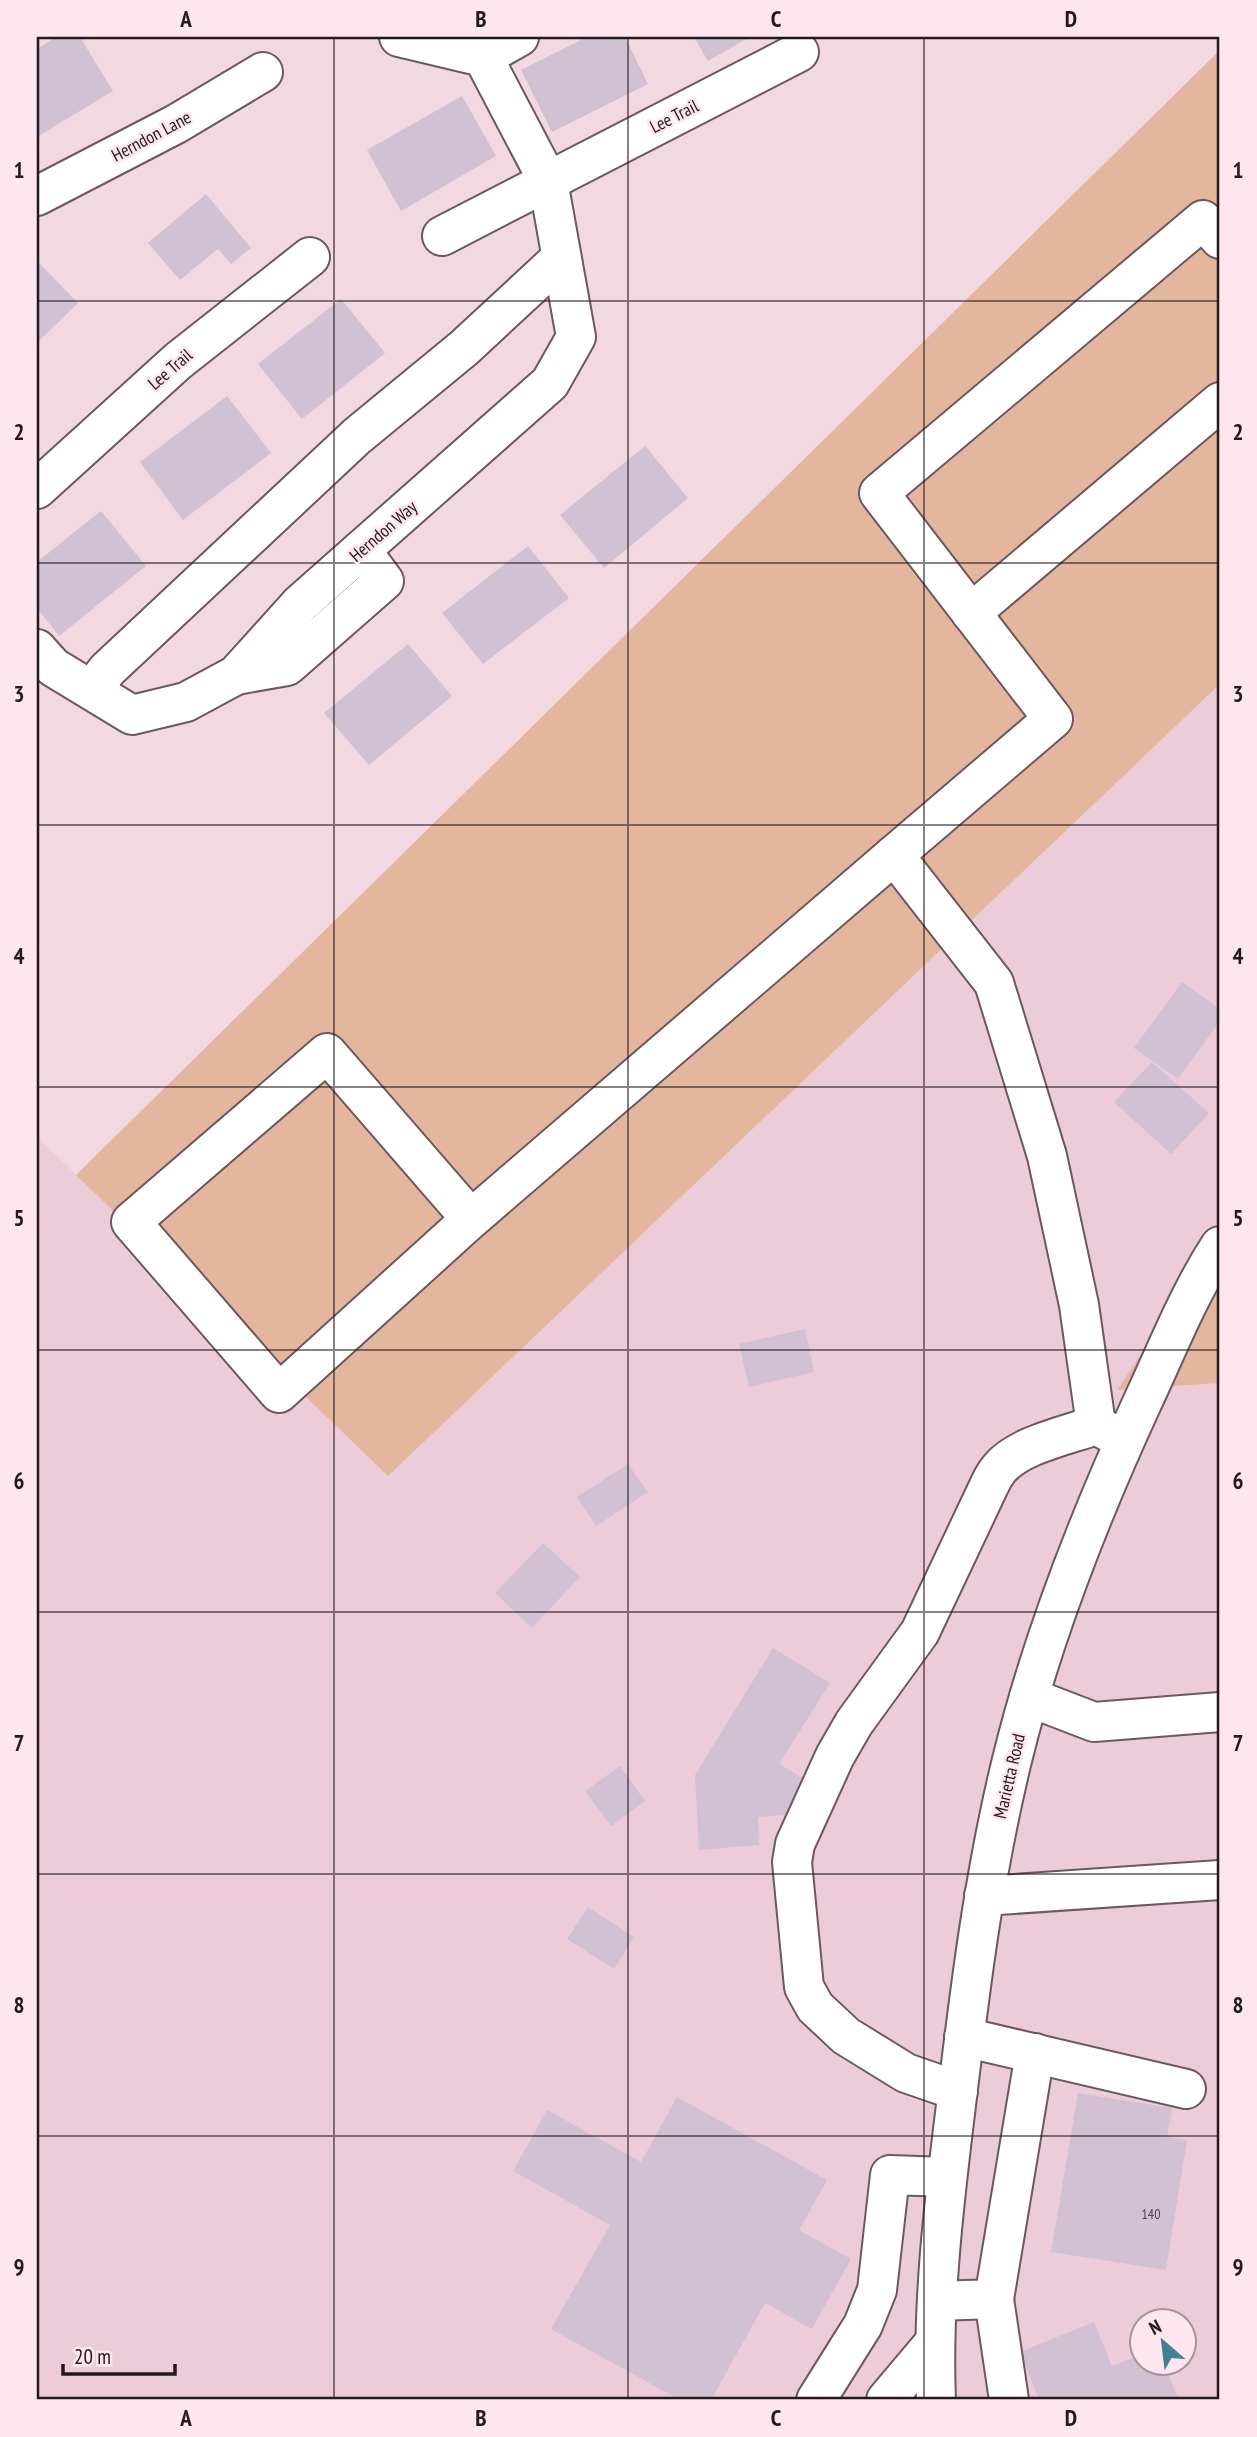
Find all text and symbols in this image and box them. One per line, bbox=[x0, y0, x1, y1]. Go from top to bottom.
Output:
text: A bbox=[179, 4, 192, 33]
text: B bbox=[475, 4, 487, 33]
text: C bbox=[771, 4, 782, 33]
text: D bbox=[1065, 4, 1077, 33]
street label: Lee Trail bbox=[646, 94, 703, 138]
street label: Herndon Lane bbox=[107, 105, 195, 167]
text: 1 bbox=[14, 155, 25, 184]
text: 1 bbox=[1233, 155, 1244, 184]
street label: Lee Trail bbox=[143, 343, 198, 395]
text: 2 bbox=[14, 417, 25, 446]
text: 2 bbox=[1233, 417, 1244, 446]
street label: Herndon Way bbox=[344, 495, 422, 567]
text: 3 bbox=[14, 679, 25, 708]
text: 3 bbox=[1233, 679, 1244, 708]
text: 4 bbox=[14, 941, 25, 970]
text: 4 bbox=[1233, 941, 1244, 970]
text: 5 bbox=[14, 1203, 25, 1232]
text: 5 bbox=[1233, 1203, 1244, 1232]
text: 6 bbox=[14, 1466, 25, 1495]
text: 6 bbox=[1233, 1466, 1244, 1495]
text: 7 bbox=[14, 1728, 25, 1757]
text: 7 bbox=[1233, 1728, 1244, 1757]
street label: Marietta Road bbox=[988, 1731, 1030, 1821]
text: 8 bbox=[14, 1990, 25, 2019]
text: 8 bbox=[1233, 1990, 1244, 2019]
house number: 140 bbox=[1142, 2205, 1160, 2223]
text: 9 bbox=[14, 2252, 25, 2281]
text: 9 bbox=[1233, 2252, 1244, 2281]
north arrow bbox=[1128, 2308, 1198, 2378]
text: N bbox=[1145, 2314, 1165, 2340]
scale bar bbox=[63, 2332, 175, 2376]
text: 20 m bbox=[74, 2343, 111, 2370]
text: A bbox=[179, 2403, 192, 2432]
text: B bbox=[475, 2403, 487, 2432]
text: C bbox=[771, 2403, 782, 2432]
text: D bbox=[1065, 2403, 1077, 2432]

